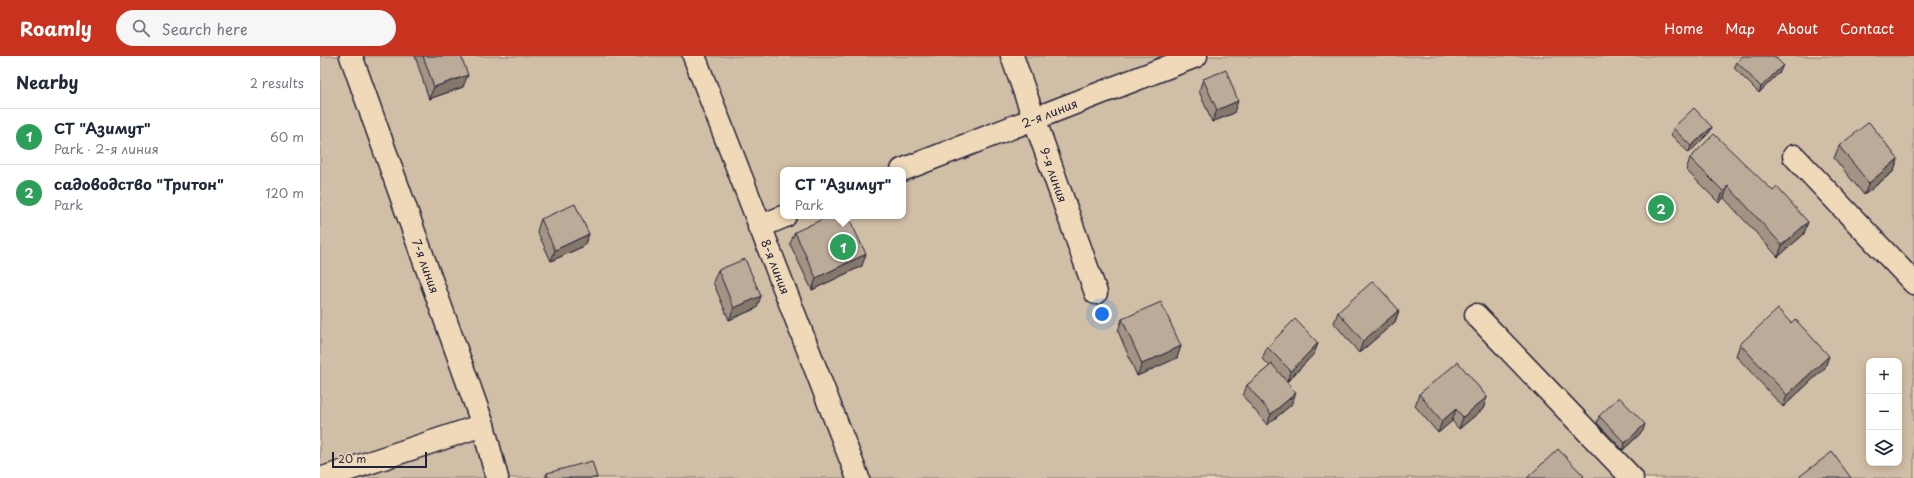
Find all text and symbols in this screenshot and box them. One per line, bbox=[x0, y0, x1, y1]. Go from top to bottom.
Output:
search box bbox=[116, 10, 396, 46]
text: Roamly bbox=[20, 14, 92, 42]
icon: search bbox=[130, 17, 152, 39]
text: Search here bbox=[162, 17, 248, 40]
text: Home bbox=[1664, 18, 1703, 39]
text: Map bbox=[1725, 18, 1755, 39]
text: About bbox=[1777, 18, 1818, 39]
text: Contact bbox=[1840, 18, 1894, 39]
text: Nearby bbox=[16, 69, 78, 95]
text: 2 results bbox=[250, 73, 304, 92]
street label: 2-я линия bbox=[1019, 94, 1080, 132]
text: СТ "Азимут" bbox=[54, 116, 151, 139]
text: 1 bbox=[26, 127, 32, 146]
text: 60 m bbox=[270, 127, 304, 146]
text: Park · 2-я линия bbox=[54, 139, 159, 158]
street label: 9-я линия bbox=[1036, 145, 1072, 205]
popup bbox=[780, 167, 906, 219]
text: садоводство "Тритон" bbox=[54, 172, 224, 195]
text: СТ "Азимут" bbox=[795, 172, 891, 195]
text: 2 bbox=[24, 183, 34, 202]
text: 120 m bbox=[265, 183, 304, 202]
pin: 2 bbox=[1648, 193, 1674, 223]
text: Park bbox=[54, 195, 83, 214]
text: Park bbox=[795, 195, 824, 214]
pin: 1 bbox=[830, 232, 856, 262]
street label: 7-я линия bbox=[408, 236, 444, 296]
street label: 8-я линия bbox=[757, 236, 795, 297]
your location bbox=[1092, 304, 1112, 324]
map controls bbox=[1866, 358, 1902, 466]
button: + bbox=[1866, 358, 1902, 394]
button: − bbox=[1866, 394, 1902, 430]
button: layers bbox=[1866, 430, 1902, 466]
scale bar bbox=[332, 450, 427, 469]
text: 20 m bbox=[338, 450, 366, 467]

